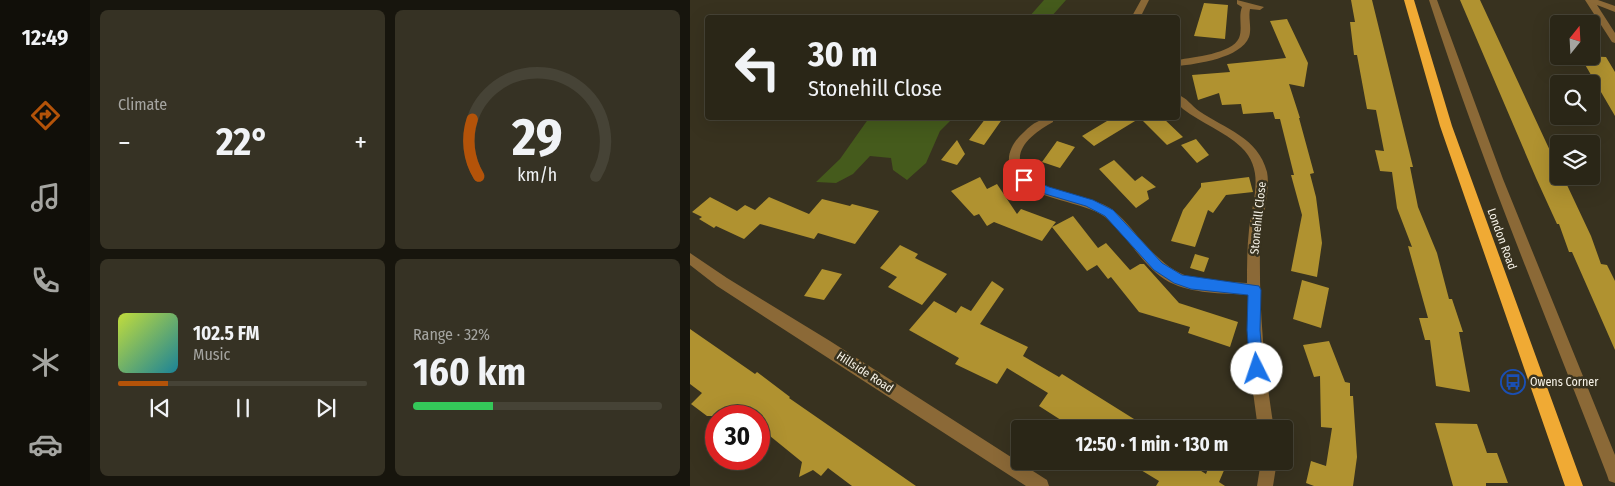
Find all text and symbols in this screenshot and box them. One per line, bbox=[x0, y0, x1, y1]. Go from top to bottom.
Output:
north arrow bbox=[1550, 15, 1600, 65]
map controls bbox=[1550, 15, 1600, 185]
text: 12:49 bbox=[22, 24, 68, 51]
text: 30 m bbox=[808, 33, 878, 75]
icon: left bbox=[725, 35, 790, 100]
text: Stonehill Close bbox=[808, 75, 942, 102]
button: search bbox=[1550, 75, 1600, 125]
text: Climate bbox=[118, 95, 167, 114]
icon: directions bbox=[28, 98, 63, 133]
text: 29 bbox=[511, 106, 563, 169]
text: 22° bbox=[216, 119, 269, 165]
text: − bbox=[118, 126, 131, 159]
text: + bbox=[354, 126, 367, 159]
button: layers bbox=[1550, 135, 1600, 185]
pin bbox=[1003, 159, 1045, 201]
text: km/h bbox=[518, 164, 557, 186]
icon: arrive bbox=[1010, 166, 1038, 194]
icon: music bbox=[28, 180, 63, 215]
street label: Stonehill Close bbox=[1247, 181, 1269, 255]
street label: London Road bbox=[1484, 206, 1520, 272]
icon: phone bbox=[28, 263, 63, 298]
text: 102.5 FM bbox=[193, 322, 259, 345]
text: Range · 32% bbox=[413, 325, 490, 344]
position arrow bbox=[1230, 342, 1282, 394]
icon: climate bbox=[28, 345, 63, 380]
text: Music bbox=[193, 345, 230, 364]
street label: Hillside Road bbox=[834, 348, 896, 396]
text: 160 km bbox=[413, 349, 526, 395]
bus stop icon: Owens Corner bbox=[1500, 369, 1526, 395]
place label: Owens Corner bbox=[1530, 375, 1599, 389]
icon: previous bbox=[146, 394, 174, 422]
icon: pause bbox=[229, 394, 257, 422]
icon: next bbox=[312, 394, 340, 422]
speed limit sign: 30 bbox=[705, 405, 770, 470]
icon: car bbox=[28, 427, 63, 462]
text: 12:50 · 1 min · 130 m bbox=[1076, 433, 1228, 456]

